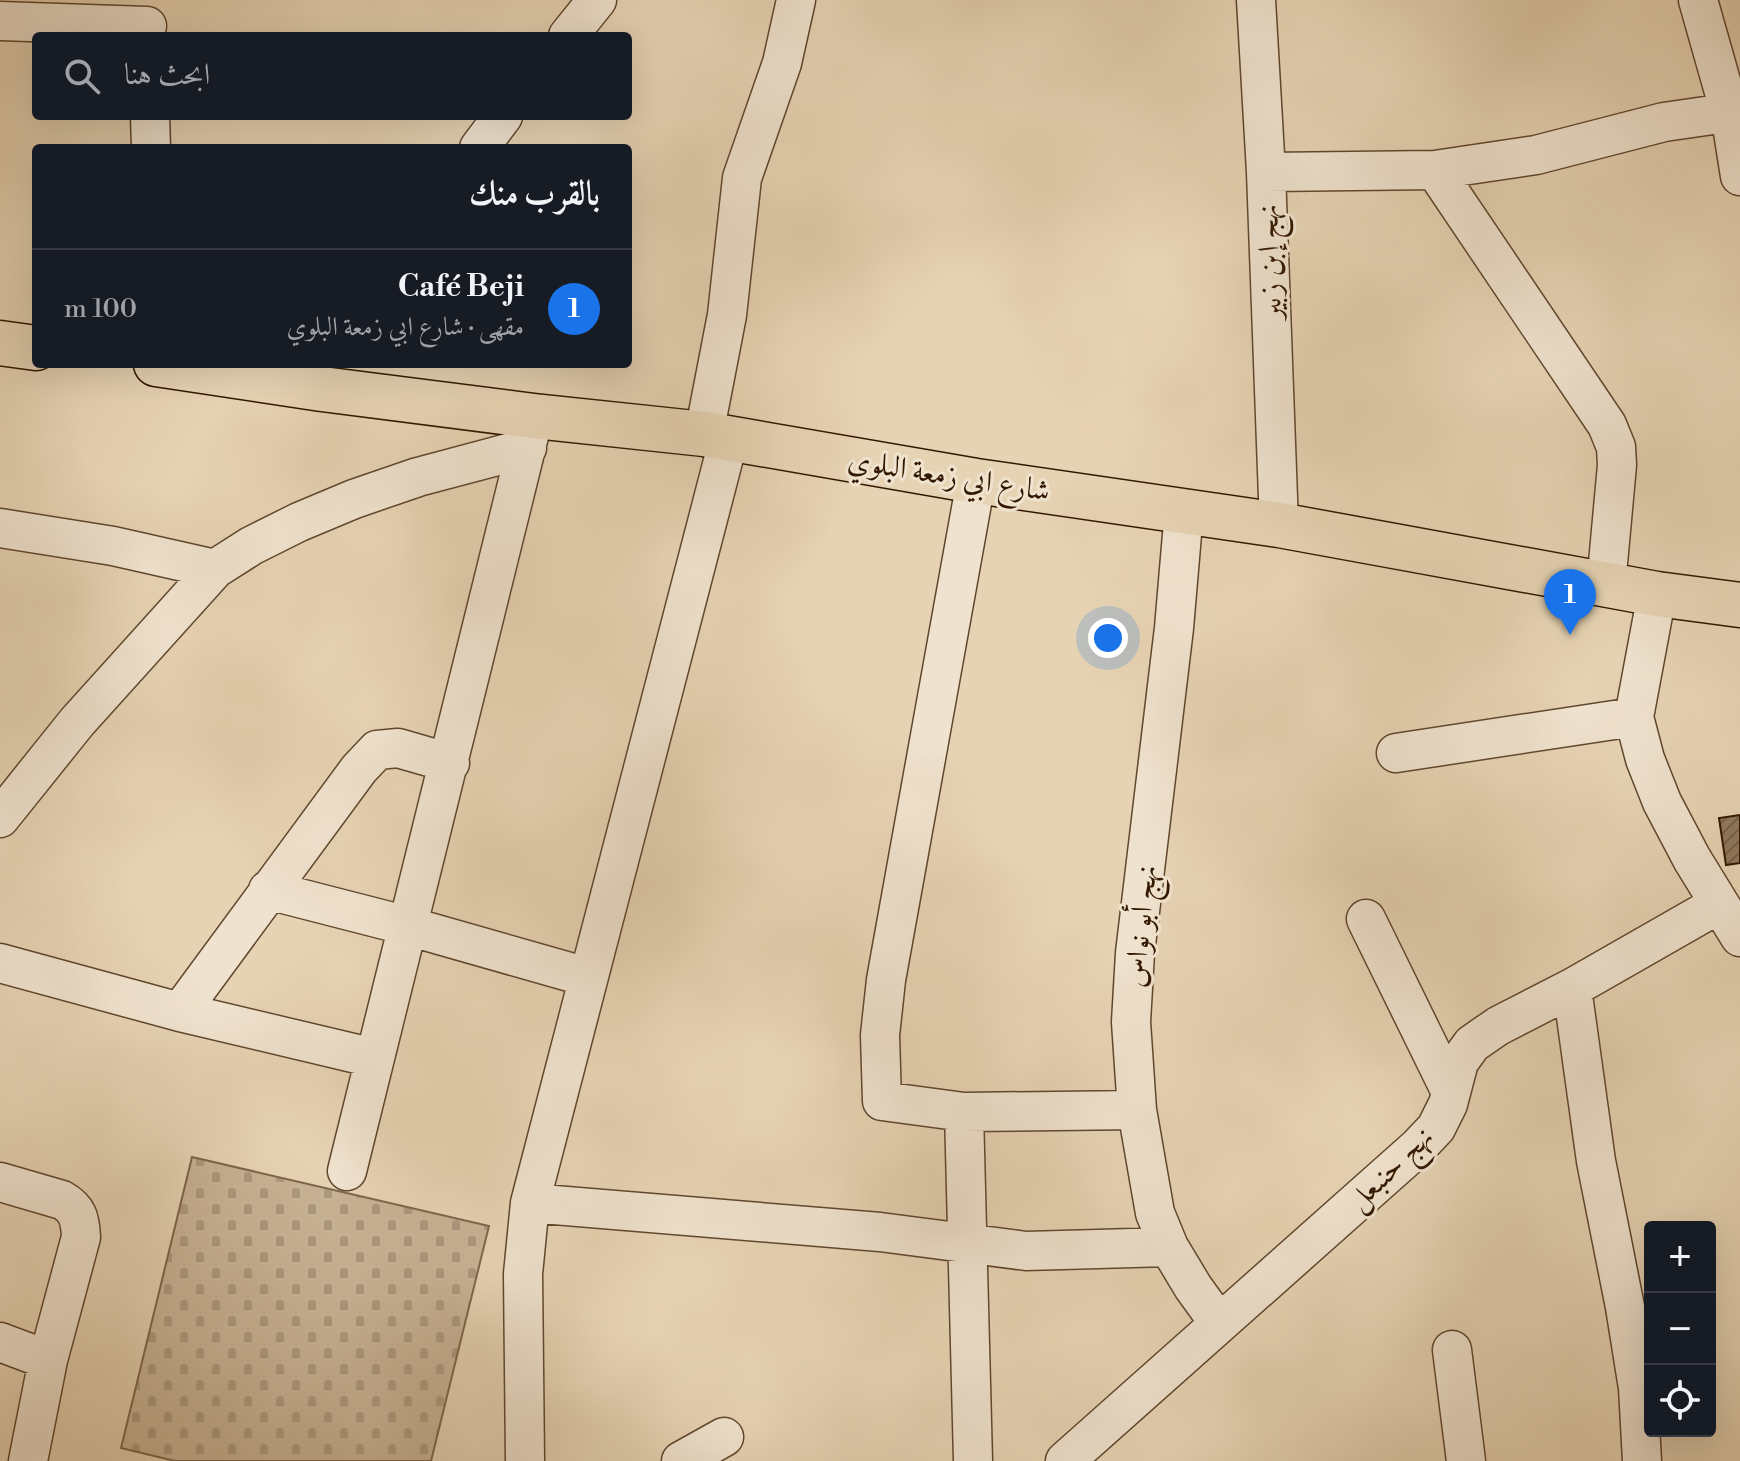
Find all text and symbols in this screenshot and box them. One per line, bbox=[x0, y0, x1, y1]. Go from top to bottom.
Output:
search box bbox=[32, 32, 632, 120]
icon: search bbox=[60, 54, 104, 98]
text: ابحث هنا bbox=[124, 56, 210, 94]
text: بالقرب منك bbox=[469, 173, 600, 215]
street label: نهج إبن زبير bbox=[1249, 203, 1298, 323]
text: Café Beji bbox=[398, 268, 524, 306]
text: 100 m bbox=[64, 293, 137, 325]
text: 1 bbox=[568, 293, 580, 325]
text: مقهى · شارع ابي زمعة البلوي bbox=[287, 311, 524, 343]
street label: شارع ابي زمعة البلوي bbox=[844, 441, 1053, 516]
pin: 1 bbox=[1544, 569, 1596, 635]
your location bbox=[1088, 618, 1128, 658]
street label: نهج أبو نواس bbox=[1113, 863, 1173, 990]
street label: نهج حنبعل bbox=[1339, 1118, 1447, 1224]
map controls bbox=[1644, 1221, 1716, 1437]
button: + bbox=[1644, 1221, 1716, 1293]
button: − bbox=[1644, 1293, 1716, 1365]
button: locate bbox=[1644, 1365, 1716, 1437]

